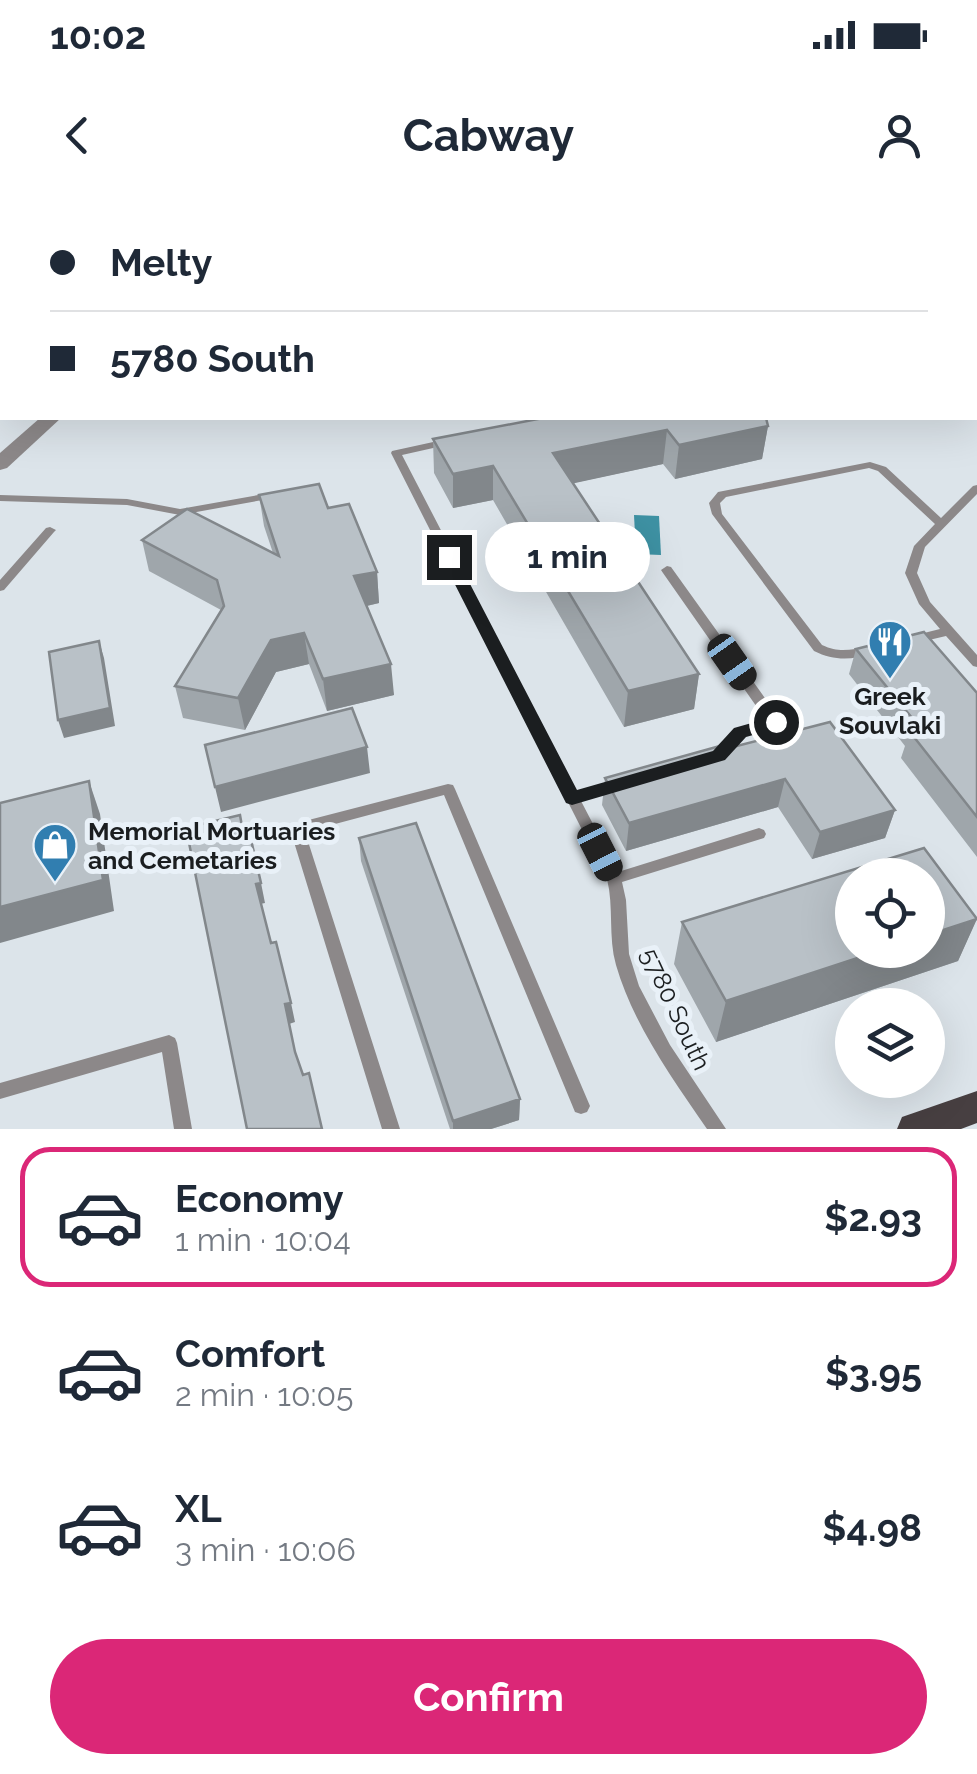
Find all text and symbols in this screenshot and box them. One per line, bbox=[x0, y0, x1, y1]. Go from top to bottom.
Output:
text: 10:02 bbox=[50, 13, 146, 58]
icon: back bbox=[50, 108, 105, 163]
icon: person bbox=[872, 108, 927, 163]
text: Cabway bbox=[403, 109, 574, 162]
text: Melty bbox=[110, 240, 213, 285]
text: 5780 South bbox=[110, 336, 315, 381]
callout: 1 min bbox=[484, 522, 649, 592]
route end bbox=[427, 535, 472, 580]
text: 1 min bbox=[527, 538, 608, 575]
restaurant icon: Greek Souvlaki bbox=[867, 619, 913, 680]
car bbox=[703, 629, 761, 695]
place label: Greek Souvlaki bbox=[839, 681, 941, 740]
route start bbox=[754, 700, 799, 745]
place label: Memorial Mortuaries and Cemetaries bbox=[88, 816, 335, 875]
car bbox=[573, 818, 627, 886]
shop icon: Memorial Mortuaries and Cemetaries bbox=[32, 822, 78, 883]
map controls bbox=[835, 858, 945, 1098]
button: locate bbox=[835, 858, 945, 968]
street label: 5780 South bbox=[635, 943, 717, 1075]
button: layers bbox=[835, 988, 945, 1098]
icon: car bbox=[55, 1172, 145, 1262]
text: Economy bbox=[175, 1176, 344, 1221]
text: $2.93 bbox=[824, 1195, 922, 1240]
text: 1 min · 10:04 bbox=[175, 1221, 351, 1258]
icon: car bbox=[55, 1327, 145, 1417]
text: Comfort bbox=[175, 1331, 325, 1376]
text: $3.95 bbox=[825, 1350, 922, 1395]
text: 2 min · 10:05 bbox=[175, 1376, 354, 1413]
icon: car bbox=[55, 1482, 145, 1572]
text: XL bbox=[175, 1486, 222, 1531]
text: $4.98 bbox=[822, 1505, 922, 1550]
text: 3 min · 10:06 bbox=[175, 1531, 356, 1568]
button: Confirm bbox=[50, 1639, 927, 1754]

